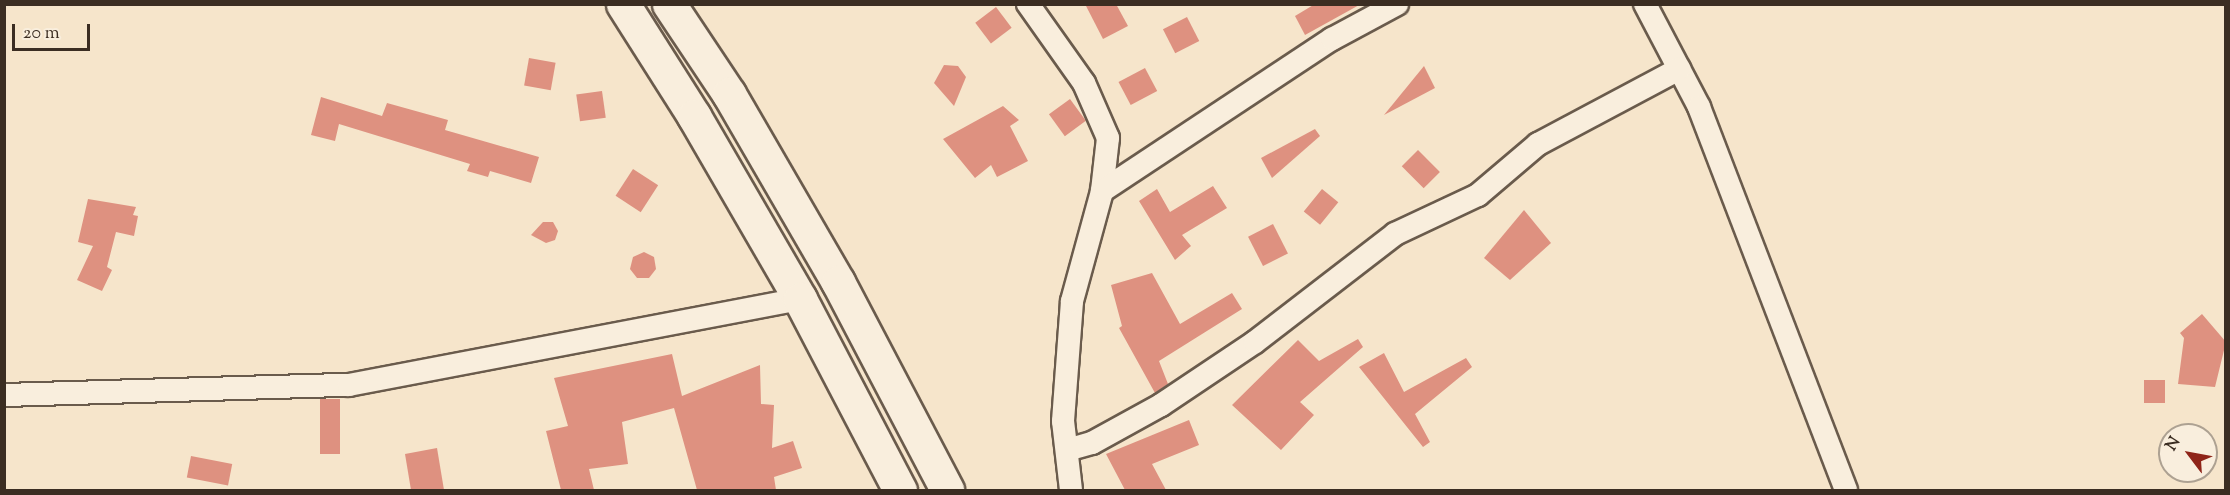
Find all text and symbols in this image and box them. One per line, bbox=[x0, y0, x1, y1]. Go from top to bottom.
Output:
scale bar bbox=[15, 12, 93, 50]
text: 20 m bbox=[23, 21, 60, 47]
north arrow bbox=[2158, 423, 2218, 483]
text: N bbox=[2161, 433, 2187, 456]

